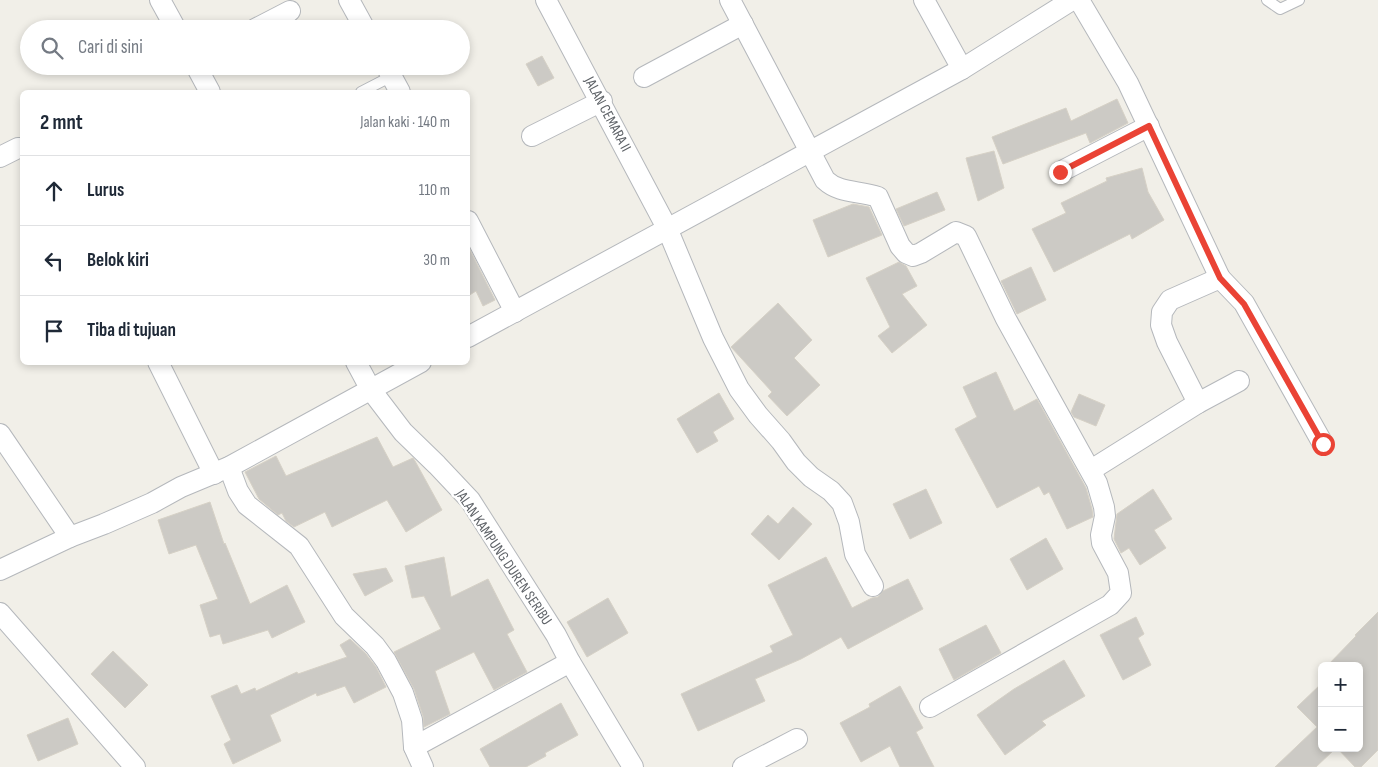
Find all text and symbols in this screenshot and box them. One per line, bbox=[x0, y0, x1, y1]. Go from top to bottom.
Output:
search box bbox=[20, 20, 470, 75]
icon: search bbox=[38, 34, 66, 62]
text: Cari di sini bbox=[78, 36, 143, 59]
street label: JALAN CEMARA II bbox=[579, 73, 635, 155]
text: 2 mnt bbox=[40, 110, 83, 135]
text: Jalan kaki · 140 m bbox=[360, 113, 450, 132]
route end bbox=[1049, 161, 1072, 184]
icon: ahead bbox=[40, 177, 68, 205]
text: Lurus bbox=[87, 179, 124, 202]
text: 110 m bbox=[419, 181, 450, 200]
icon: left bbox=[40, 247, 68, 275]
text: Belok kiri bbox=[87, 249, 149, 272]
text: 30 m bbox=[423, 251, 450, 270]
icon: arrive bbox=[40, 317, 68, 345]
text: Tiba di tujuan bbox=[87, 319, 176, 342]
route start bbox=[1312, 433, 1335, 456]
street label: JALAN KAMPUNG DUREN SERIBU bbox=[450, 485, 556, 629]
map controls bbox=[1318, 662, 1363, 752]
button: + bbox=[1318, 662, 1363, 707]
button: − bbox=[1318, 707, 1363, 752]

